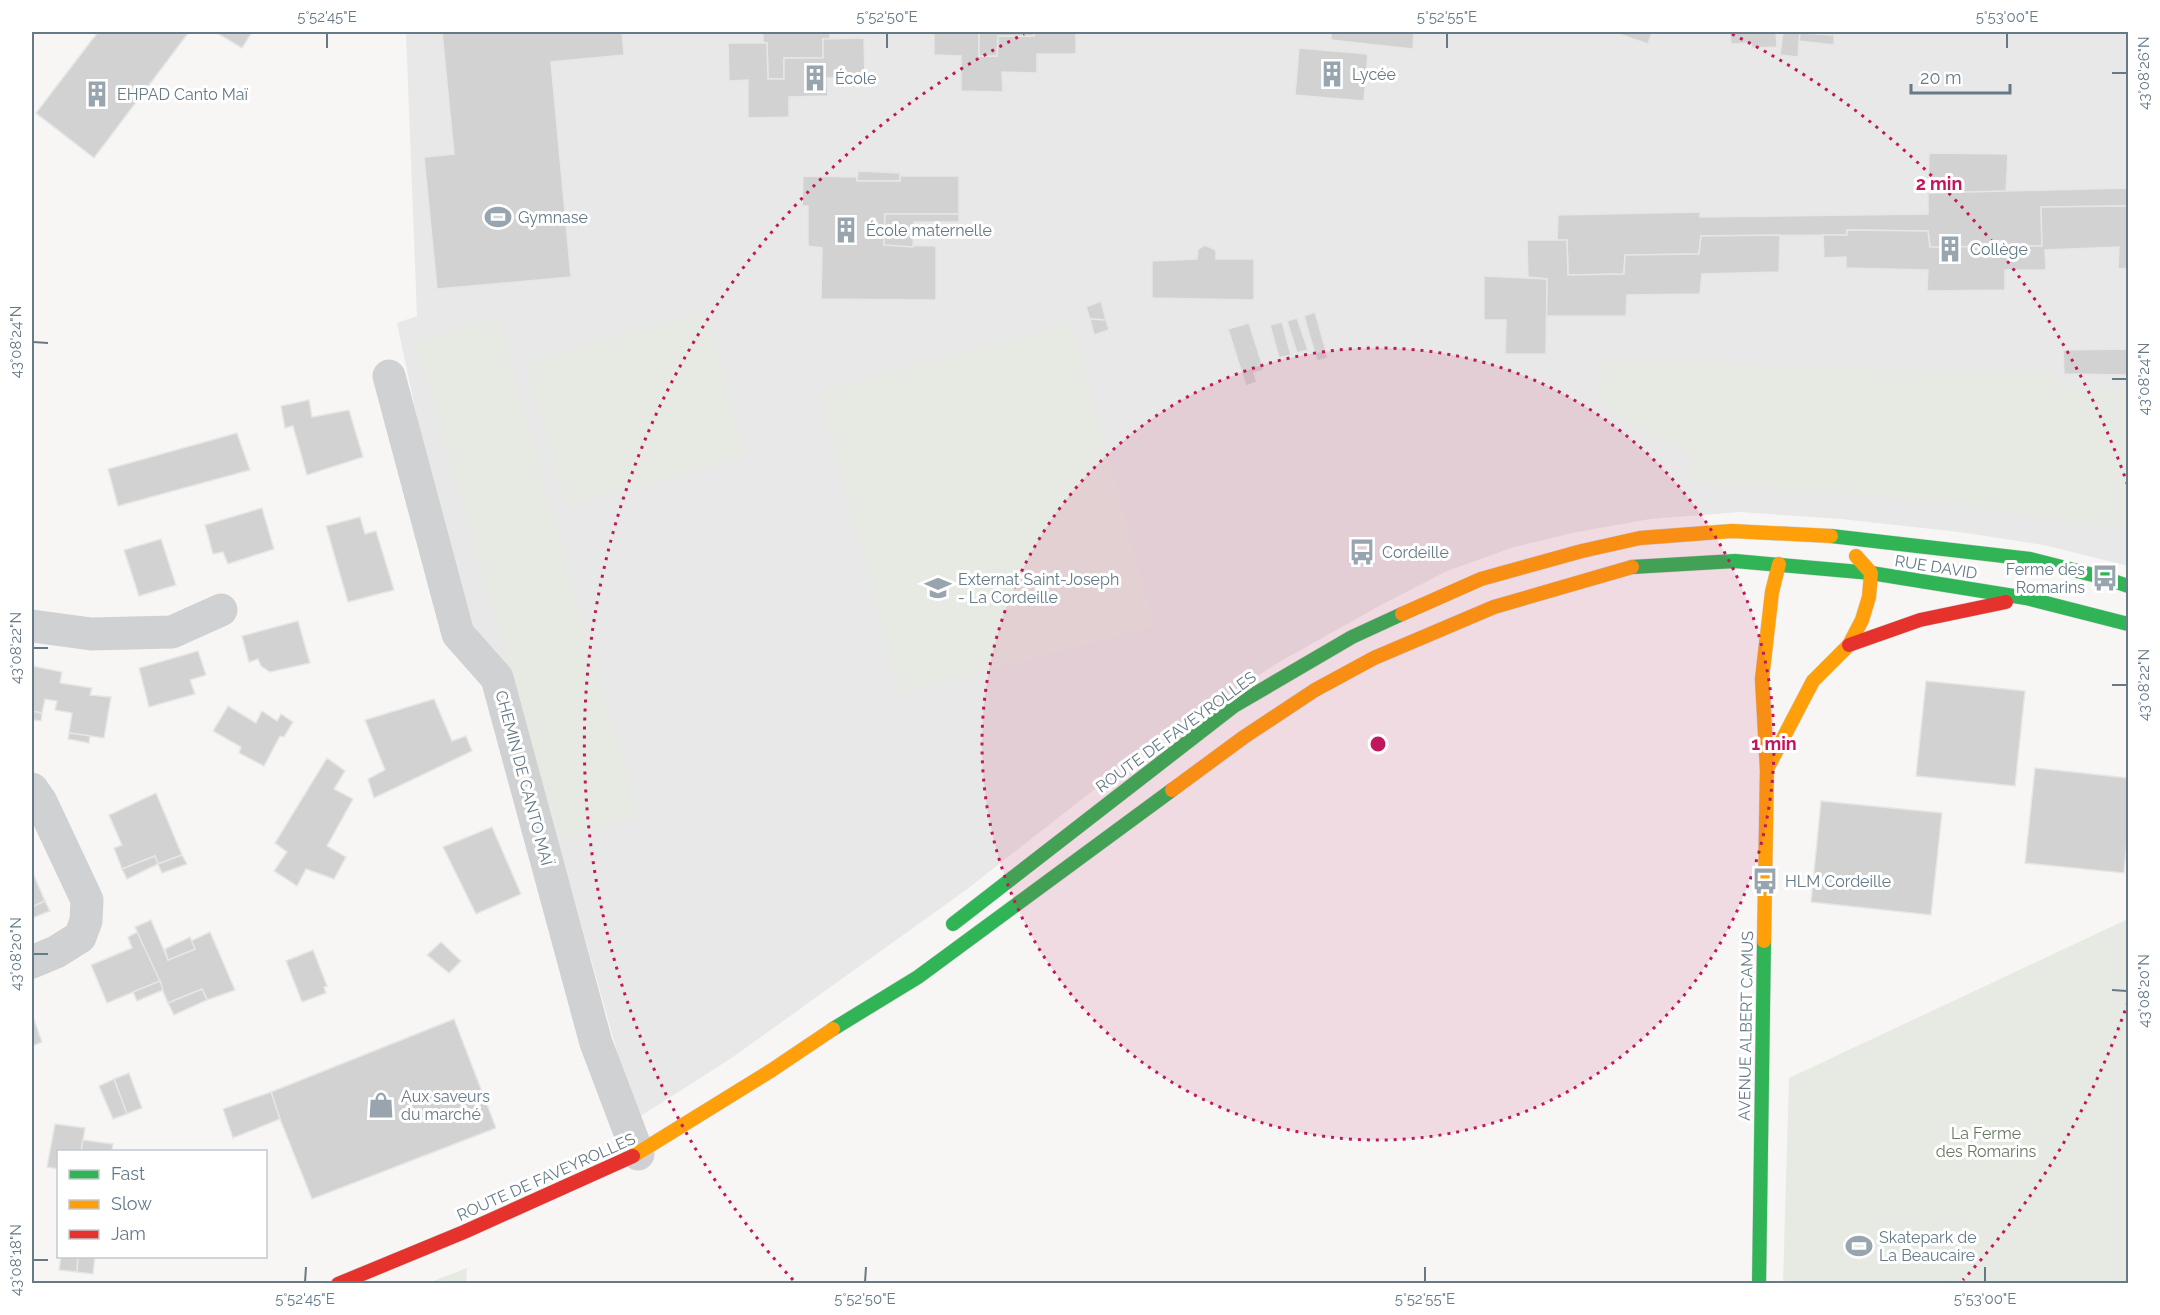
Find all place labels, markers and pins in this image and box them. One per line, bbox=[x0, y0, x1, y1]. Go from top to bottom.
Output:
building icon: Lycée bbox=[1317, 59, 1347, 89]
building icon: École bbox=[800, 63, 830, 93]
place label: Lycée bbox=[1352, 65, 1396, 84]
place label: École bbox=[835, 68, 876, 88]
building icon: EHPAD Canto Maï bbox=[82, 79, 112, 109]
place label: EHPAD Canto Maï bbox=[117, 85, 248, 104]
sports icon: Gymnase bbox=[483, 202, 513, 232]
place label: Gymnase bbox=[518, 208, 588, 227]
building icon: École maternelle bbox=[831, 215, 861, 245]
place label: École maternelle bbox=[866, 220, 992, 240]
building icon: Collège bbox=[1935, 234, 1965, 264]
place label: Collège bbox=[1970, 240, 2028, 259]
bus stop icon: Cordeille bbox=[1347, 537, 1377, 567]
place label: Cordeille bbox=[1382, 543, 1449, 562]
place label: Ferme des Romarins bbox=[2006, 560, 2085, 597]
bus stop icon: Ferme des Romarins bbox=[2090, 563, 2120, 593]
place label: Externat Saint-Joseph - La Cordeille bbox=[958, 570, 1119, 607]
school or university icon: Externat Saint-Joseph - La Cordeille bbox=[923, 573, 953, 603]
centre of rings bbox=[1368, 734, 1388, 754]
bus stop icon: HLM Cordeille bbox=[1750, 866, 1780, 896]
place label: HLM Cordeille bbox=[1785, 872, 1891, 891]
place label: Aux saveurs du marché bbox=[401, 1087, 490, 1124]
shop icon: Aux saveurs du marché bbox=[366, 1090, 396, 1120]
place label: Skatepark de La Beaucaire bbox=[1879, 1228, 1977, 1265]
sports icon: Skatepark de La Beaucaire bbox=[1844, 1231, 1874, 1261]

